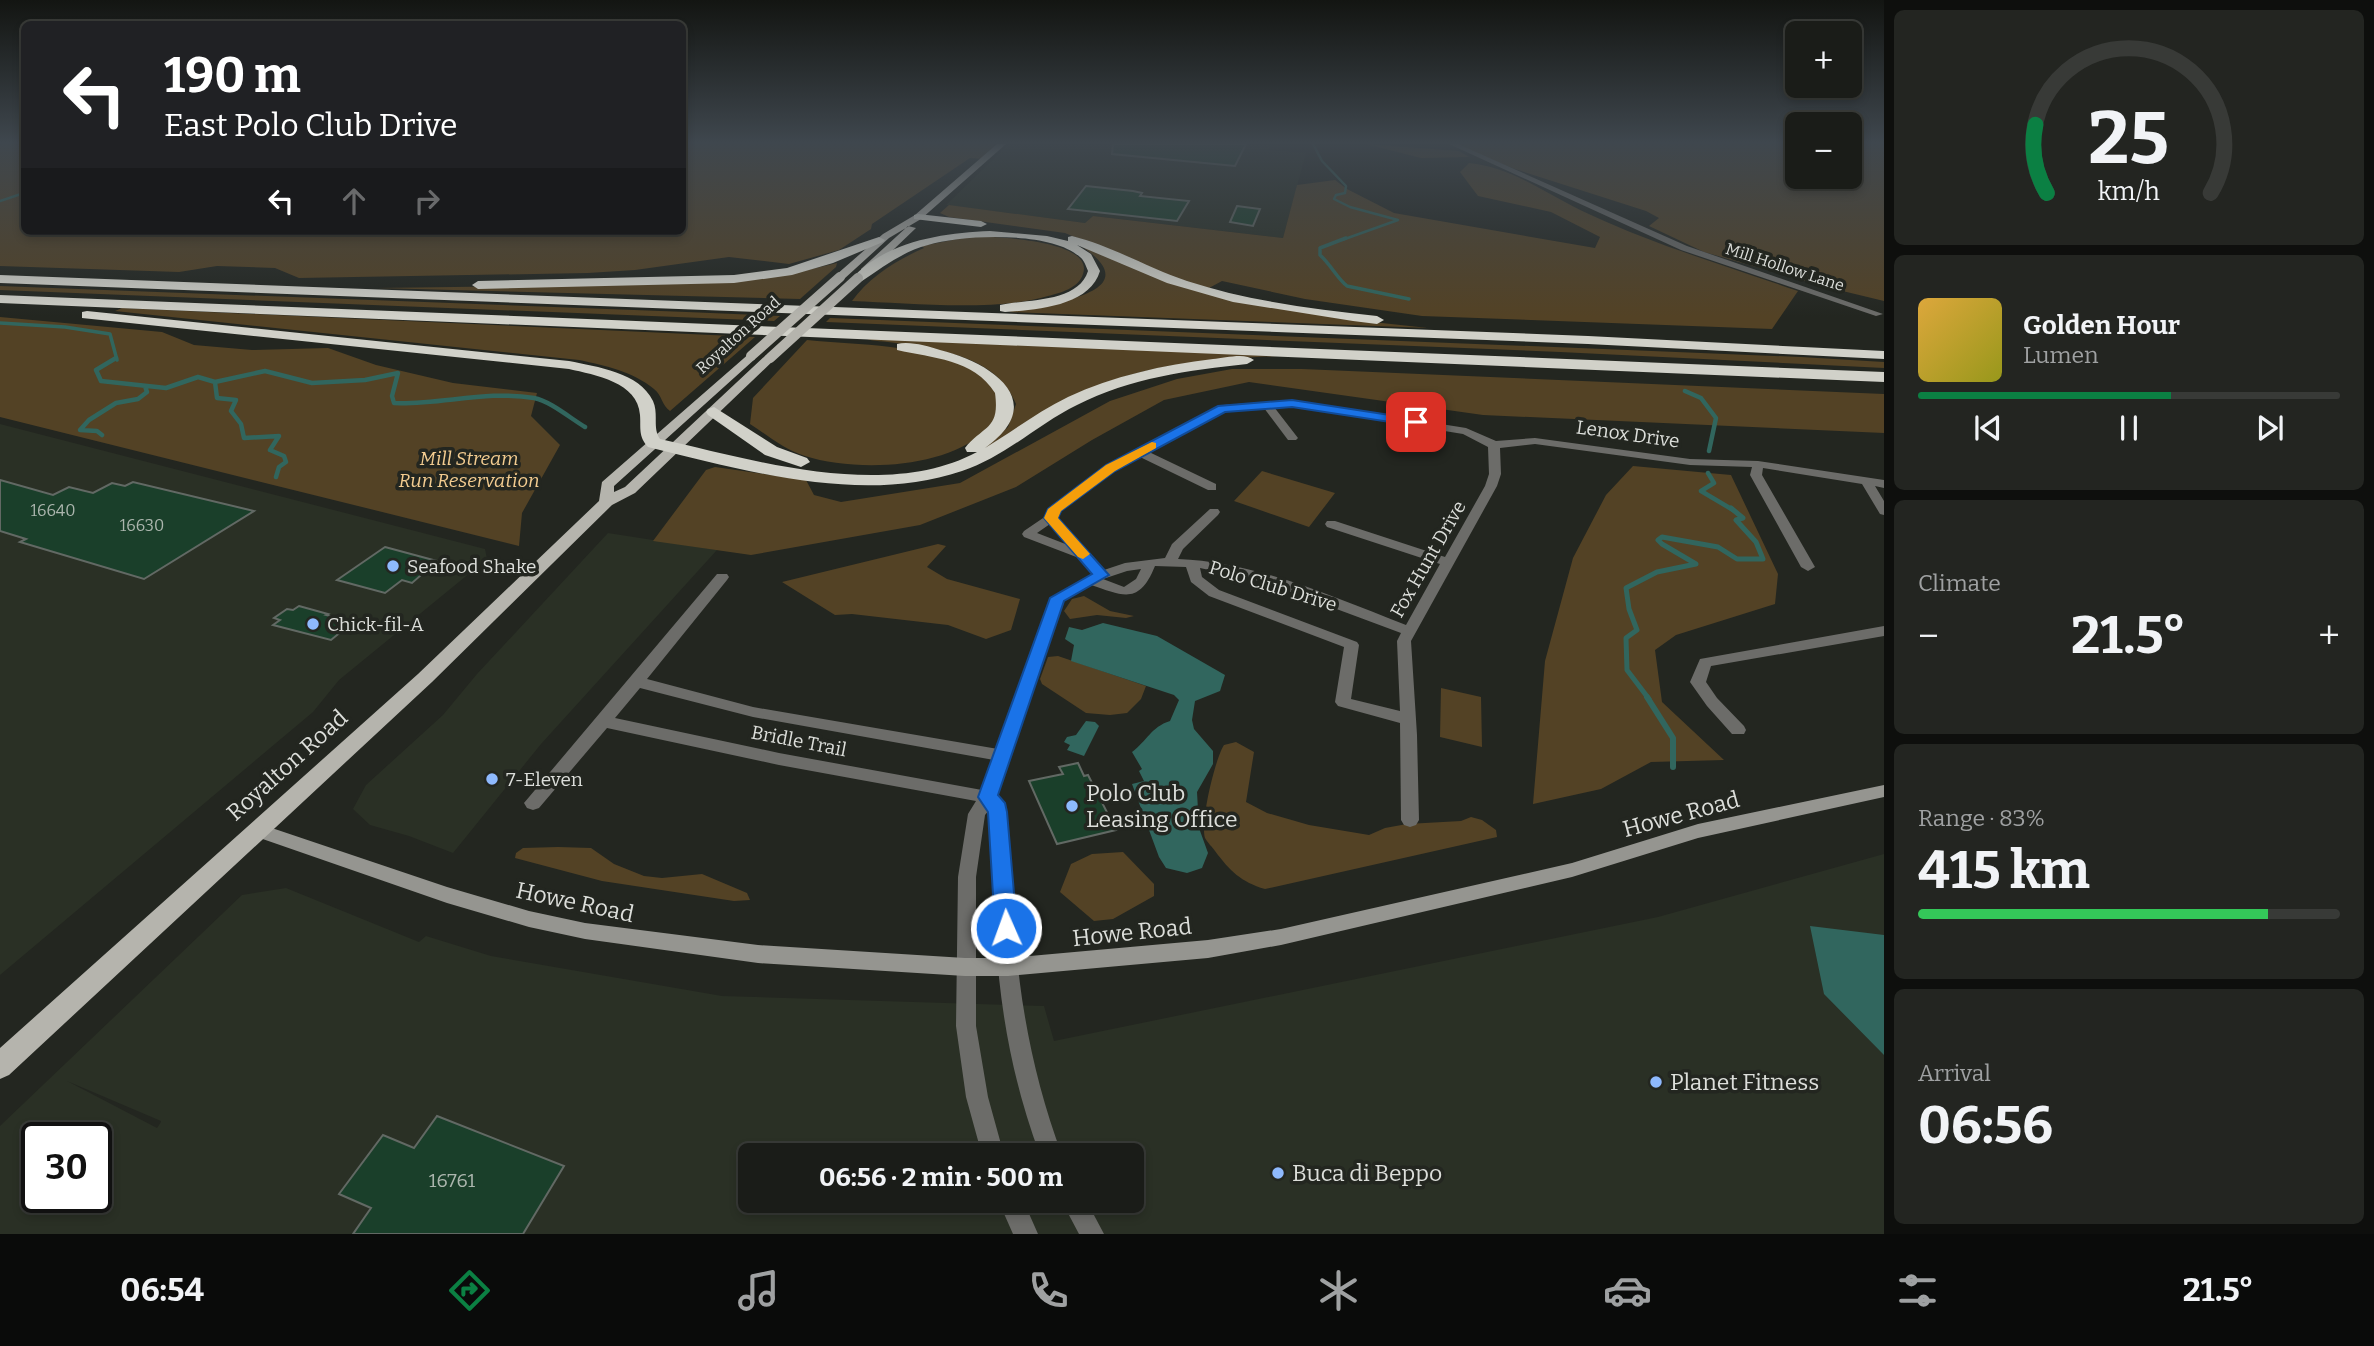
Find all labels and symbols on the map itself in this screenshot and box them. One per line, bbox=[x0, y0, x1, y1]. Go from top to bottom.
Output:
street label: Mill Hollow Lane bbox=[1723, 239, 1847, 295]
street label: Royalton Road bbox=[692, 292, 784, 378]
pin bbox=[1386, 392, 1446, 452]
street label: Lenox Drive bbox=[1575, 415, 1681, 453]
park label: Mill Stream Run Reservation bbox=[399, 447, 539, 492]
street label: Fox Hunt Drive bbox=[1385, 497, 1471, 621]
house number: 16640 bbox=[31, 501, 75, 520]
house number: 16630 bbox=[120, 516, 164, 535]
place label: Seafood Shake bbox=[407, 555, 536, 578]
street label: Polo Club Drive bbox=[1206, 556, 1340, 616]
marker: Seafood Shake bbox=[385, 558, 401, 574]
place label: Chick-fil-A bbox=[327, 613, 424, 636]
marker: Chick-fil-A bbox=[305, 616, 321, 632]
street label: Royalton Road bbox=[221, 703, 353, 827]
street label: Bridle Trail bbox=[749, 720, 849, 762]
place label: 7-Eleven bbox=[506, 768, 583, 791]
marker: 7-Eleven bbox=[484, 771, 500, 787]
place label: Polo Club Leasing Office bbox=[1086, 779, 1238, 833]
street label: Howe Road bbox=[1619, 785, 1743, 843]
marker: Polo Club Leasing Office bbox=[1064, 798, 1080, 814]
street label: Howe Road bbox=[513, 876, 637, 928]
position arrow bbox=[969, 891, 1043, 965]
street label: Howe Road bbox=[1071, 912, 1193, 952]
place label: Planet Fitness bbox=[1670, 1068, 1819, 1096]
marker: Planet Fitness bbox=[1648, 1074, 1664, 1090]
speed limit sign: 30 bbox=[21, 1122, 112, 1213]
place label: Buca di Beppo bbox=[1292, 1159, 1442, 1187]
marker: Buca di Beppo bbox=[1270, 1165, 1286, 1181]
house number: 16761 bbox=[429, 1169, 476, 1192]

